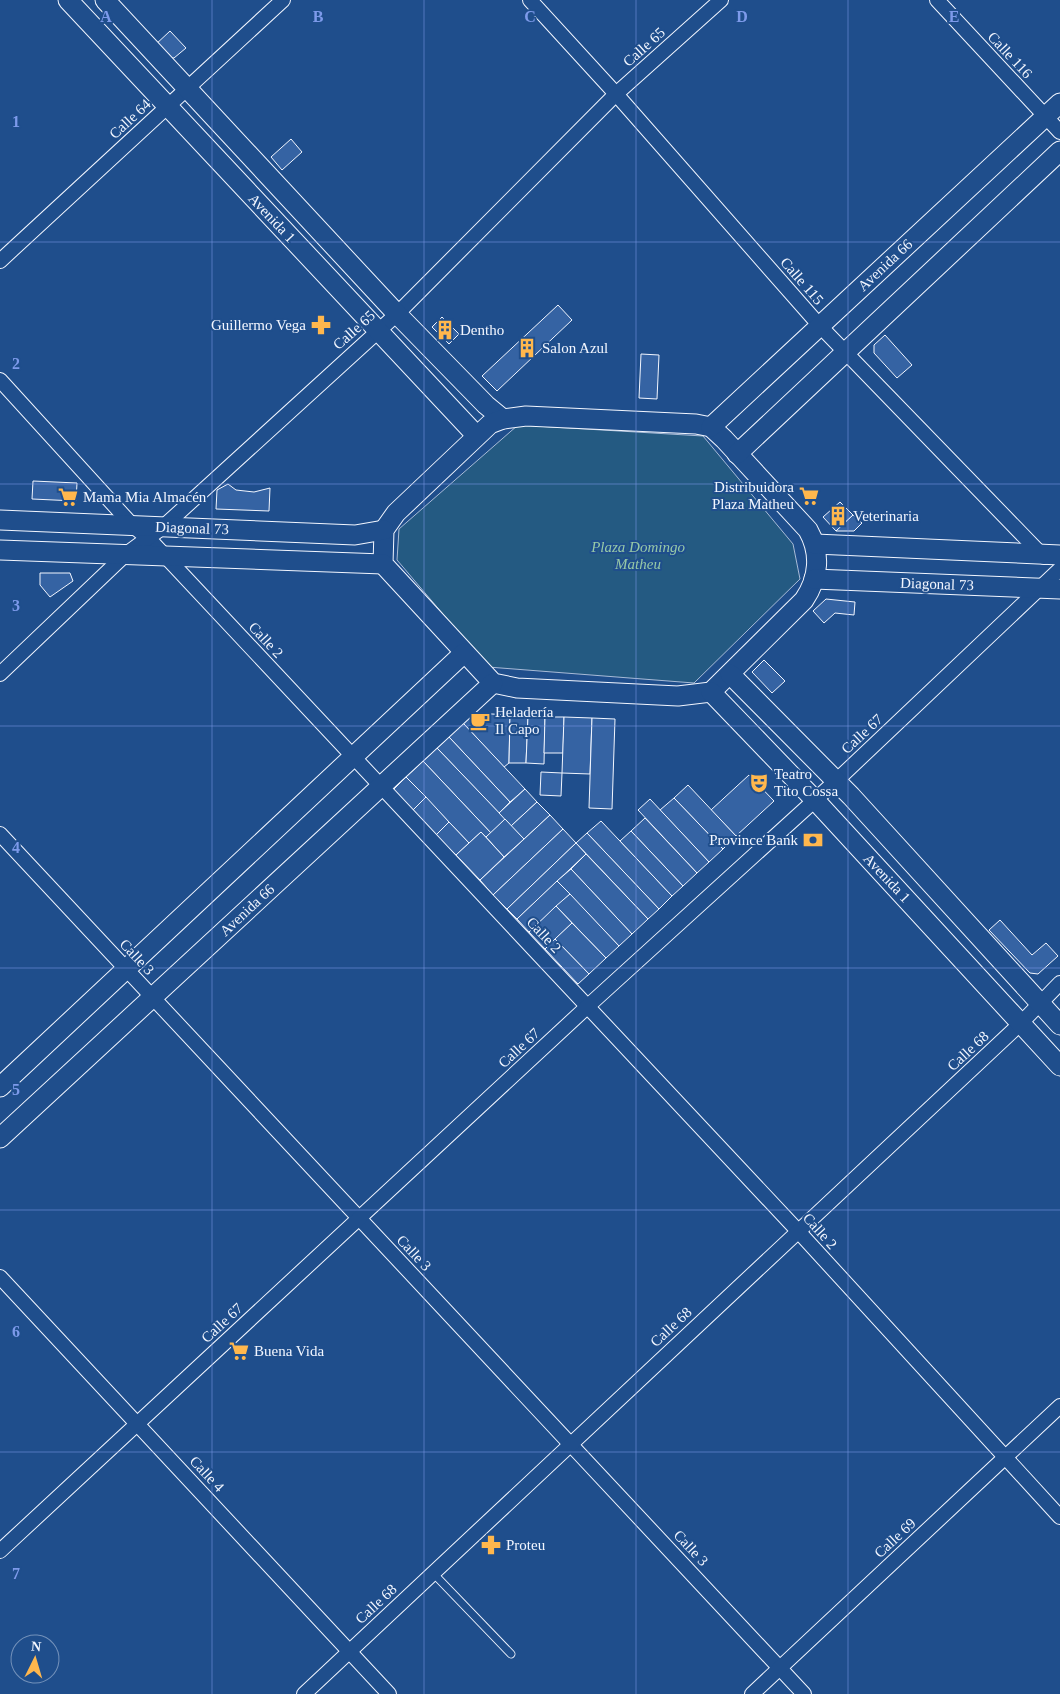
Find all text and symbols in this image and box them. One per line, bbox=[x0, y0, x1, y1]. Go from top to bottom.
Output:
text: A bbox=[100, 8, 112, 25]
text: B bbox=[313, 8, 324, 25]
text: C bbox=[524, 8, 536, 25]
text: D bbox=[736, 8, 748, 25]
text: E bbox=[949, 8, 959, 25]
street label: Calle 65 bbox=[620, 24, 668, 70]
street label: Calle 116 bbox=[985, 29, 1036, 82]
street label: Calle 64 bbox=[106, 96, 154, 142]
text: 1 bbox=[12, 113, 20, 130]
street label: Avenida 1 bbox=[245, 190, 299, 246]
street label: Avenida 66 bbox=[855, 235, 916, 294]
street label: Calle 115 bbox=[777, 254, 827, 308]
street label: Calle 65 bbox=[330, 307, 378, 353]
pharmacy icon: Guillermo Vega bbox=[310, 314, 332, 336]
place label: Guillermo Vega bbox=[211, 317, 306, 333]
building icon: Dentho bbox=[434, 319, 456, 341]
place label: Dentho bbox=[460, 322, 504, 338]
building icon: Salon Azul bbox=[516, 337, 538, 359]
place label: Salon Azul bbox=[542, 340, 608, 356]
text: 2 bbox=[12, 355, 20, 372]
place label: Distribuidora Plaza Matheu bbox=[712, 479, 794, 512]
supermarket icon: Distribuidora Plaza Matheu bbox=[798, 485, 820, 507]
supermarket icon: Mama Mia Almacén bbox=[57, 486, 79, 508]
place label: Mama Mia Almacén bbox=[83, 489, 207, 505]
building icon: Veterinaria bbox=[827, 505, 849, 527]
place label: Veterinaria bbox=[853, 508, 919, 524]
street label: Diagonal 73 bbox=[155, 519, 229, 537]
park label: Plaza Domingo Matheu bbox=[590, 539, 685, 572]
street label: Diagonal 73 bbox=[900, 575, 974, 593]
text: 3 bbox=[12, 597, 20, 614]
street label: Calle 2 bbox=[246, 619, 286, 661]
place label: Heladería Il Capo bbox=[495, 704, 554, 737]
cafe icon: Heladería Il Capo bbox=[469, 710, 491, 732]
street label: Calle 67 bbox=[838, 711, 886, 757]
place label: Teatro Tito Cossa bbox=[774, 766, 838, 799]
theatre icon: Teatro Tito Cossa bbox=[748, 772, 770, 794]
bank icon: Province Bank bbox=[802, 829, 824, 851]
place label: Province Bank bbox=[709, 832, 798, 848]
text: 4 bbox=[12, 839, 20, 856]
street label: Avenida 1 bbox=[860, 850, 914, 906]
street label: Avenida 66 bbox=[217, 880, 278, 939]
street label: Calle 2 bbox=[524, 914, 564, 956]
street label: Calle 3 bbox=[117, 936, 157, 978]
street label: Calle 67 bbox=[495, 1025, 543, 1071]
street label: Calle 68 bbox=[944, 1028, 992, 1074]
text: 5 bbox=[12, 1081, 20, 1098]
street label: Calle 2 bbox=[800, 1210, 840, 1252]
street label: Calle 3 bbox=[394, 1232, 434, 1274]
street label: Calle 67 bbox=[198, 1300, 246, 1346]
street label: Calle 68 bbox=[647, 1304, 695, 1350]
text: 6 bbox=[12, 1323, 20, 1340]
supermarket icon: Buena Vida bbox=[228, 1340, 250, 1362]
place label: Buena Vida bbox=[254, 1343, 324, 1359]
street label: Calle 4 bbox=[187, 1453, 228, 1496]
street label: Calle 69 bbox=[871, 1515, 919, 1561]
street label: Calle 3 bbox=[671, 1527, 711, 1569]
pharmacy icon: Proteu bbox=[480, 1534, 502, 1556]
place label: Proteu bbox=[506, 1537, 546, 1553]
text: 7 bbox=[12, 1565, 20, 1582]
street label: Calle 68 bbox=[352, 1581, 400, 1627]
north arrow bbox=[10, 1634, 60, 1684]
text: N bbox=[30, 1639, 42, 1654]

